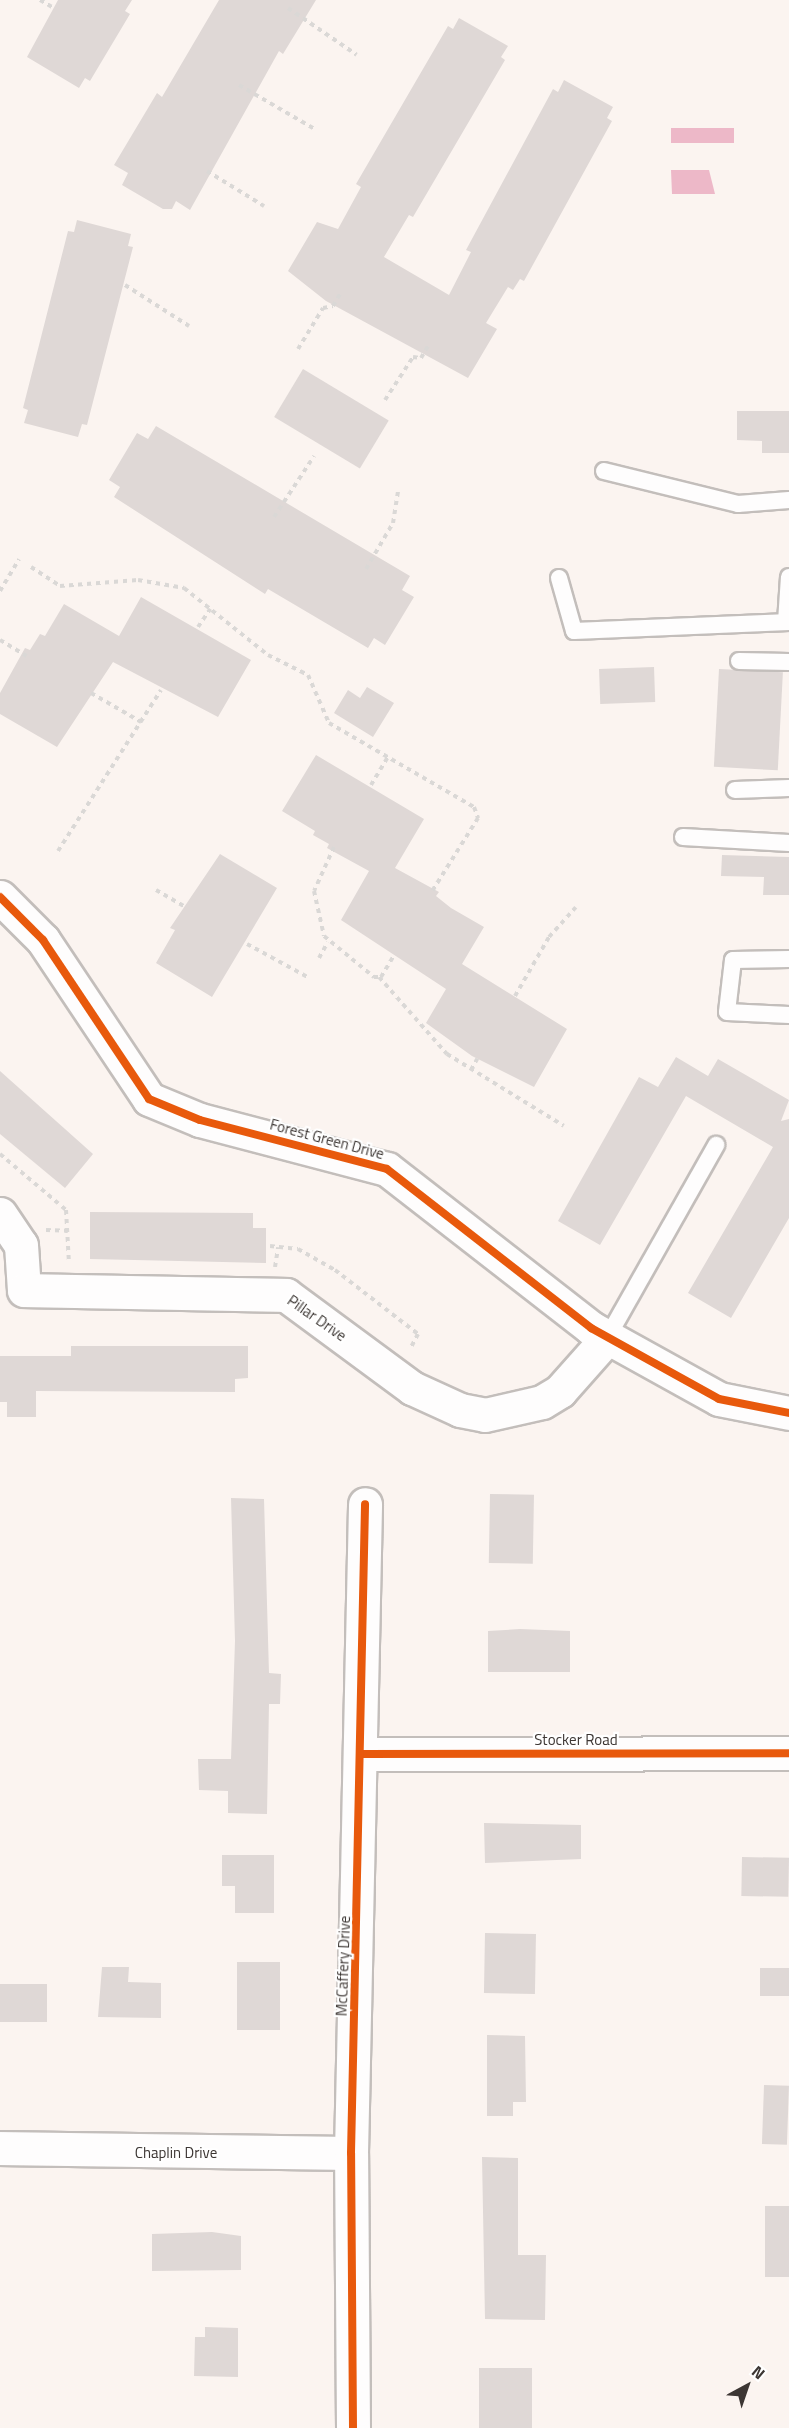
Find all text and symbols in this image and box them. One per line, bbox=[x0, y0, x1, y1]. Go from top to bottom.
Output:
street label: Forest Green Drive bbox=[268, 1115, 386, 1163]
street label: Pillar Drive bbox=[284, 1291, 350, 1345]
street label: Stocker Road bbox=[534, 1731, 618, 1749]
street label: McCaffery Drive bbox=[332, 1915, 354, 2017]
street label: Chaplin Drive bbox=[135, 2144, 217, 2162]
north arrow bbox=[717, 2356, 777, 2416]
text: N bbox=[747, 2359, 771, 2385]

